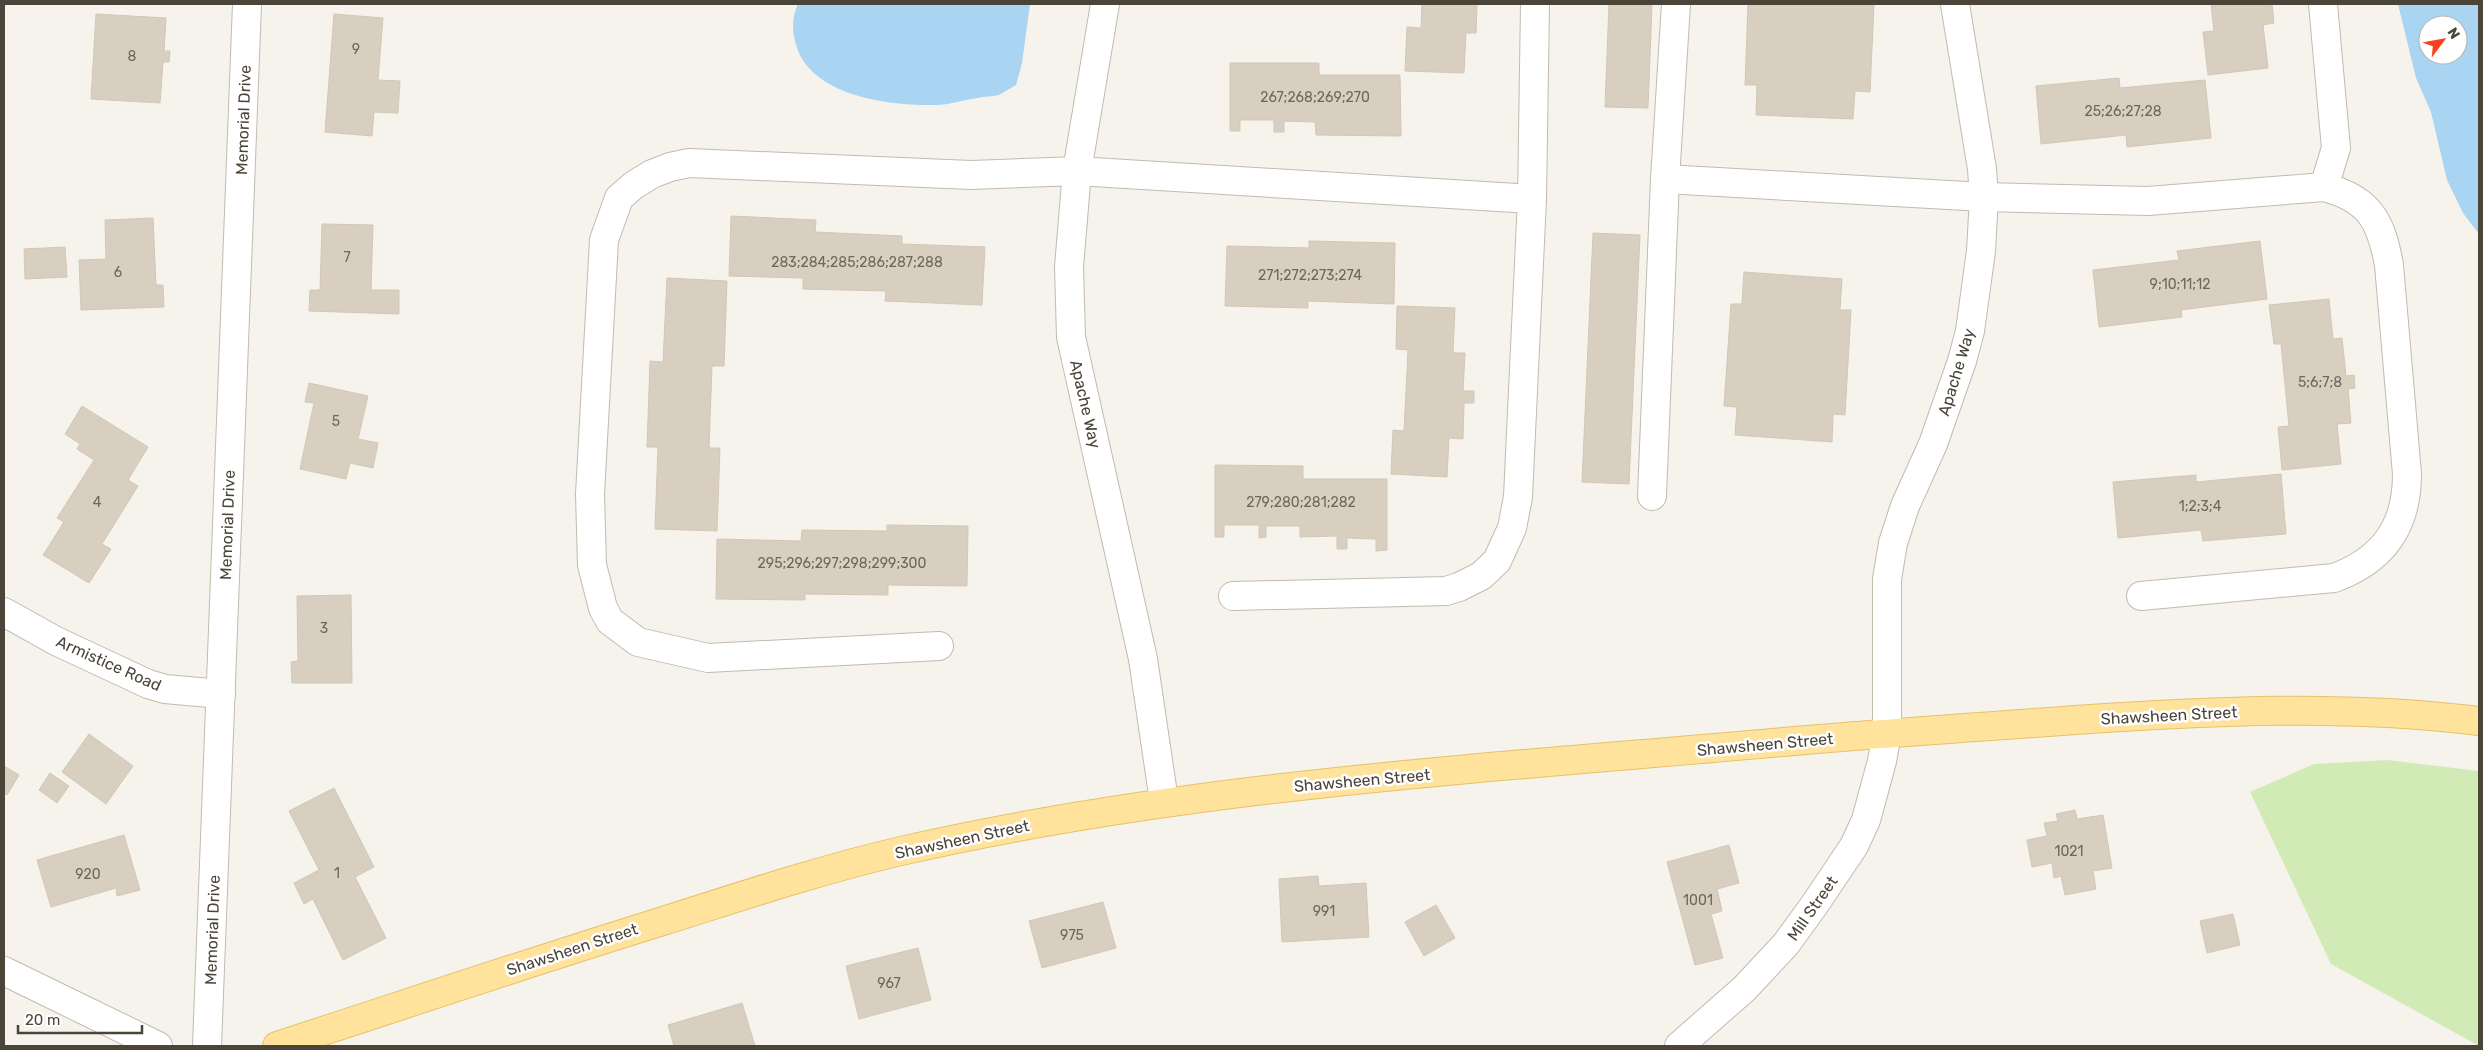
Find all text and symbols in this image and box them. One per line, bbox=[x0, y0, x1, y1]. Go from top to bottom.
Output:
north arrow bbox=[2418, 15, 2468, 65]
text: N bbox=[2444, 25, 2463, 42]
house number: 9 bbox=[352, 41, 360, 58]
house number: 8 bbox=[128, 48, 137, 65]
street label: Memorial Drive bbox=[232, 65, 255, 175]
house number: 267;268;269;270 bbox=[1260, 89, 1370, 106]
house number: 25;26;27;28 bbox=[2084, 103, 2162, 120]
house number: 7 bbox=[343, 249, 351, 266]
house number: 283;284;285;286;287;288 bbox=[771, 254, 943, 271]
house number: 6 bbox=[114, 264, 122, 281]
house number: 271;272;273;274 bbox=[1258, 267, 1362, 284]
house number: 9;10;11;12 bbox=[2150, 276, 2210, 293]
street label: Apache Way bbox=[1934, 326, 1979, 418]
street label: Apache Way bbox=[1066, 358, 1105, 450]
house number: 5;6;7;8 bbox=[2298, 374, 2342, 391]
house number: 5 bbox=[332, 413, 340, 430]
street label: Memorial Drive bbox=[216, 470, 239, 580]
house number: 4 bbox=[93, 494, 102, 511]
house number: 279;280;281;282 bbox=[1246, 494, 1356, 511]
house number: 1;2;3;4 bbox=[2179, 498, 2222, 515]
house number: 295;296;297;298;299;300 bbox=[758, 555, 926, 572]
house number: 3 bbox=[320, 620, 328, 637]
street label: Armistice Road bbox=[53, 632, 164, 695]
street label: Shawsheen Street bbox=[2100, 702, 2238, 729]
street label: Shawsheen Street bbox=[1696, 729, 1834, 760]
street label: Shawsheen Street bbox=[1293, 765, 1431, 796]
street label: Shawsheen Street bbox=[893, 816, 1031, 863]
house number: 1021 bbox=[2054, 843, 2084, 860]
house number: 1 bbox=[334, 865, 340, 882]
house number: 920 bbox=[75, 866, 101, 883]
street label: Mill Street bbox=[1783, 872, 1842, 944]
street label: Memorial Drive bbox=[201, 875, 224, 985]
house number: 1001 bbox=[1683, 892, 1713, 909]
house number: 991 bbox=[1313, 903, 1335, 920]
street label: Shawsheen Street bbox=[504, 919, 640, 980]
house number: 975 bbox=[1060, 927, 1084, 944]
house number: 967 bbox=[877, 975, 901, 992]
scale bar bbox=[18, 1002, 141, 1034]
text: 20 m bbox=[25, 1011, 60, 1029]

